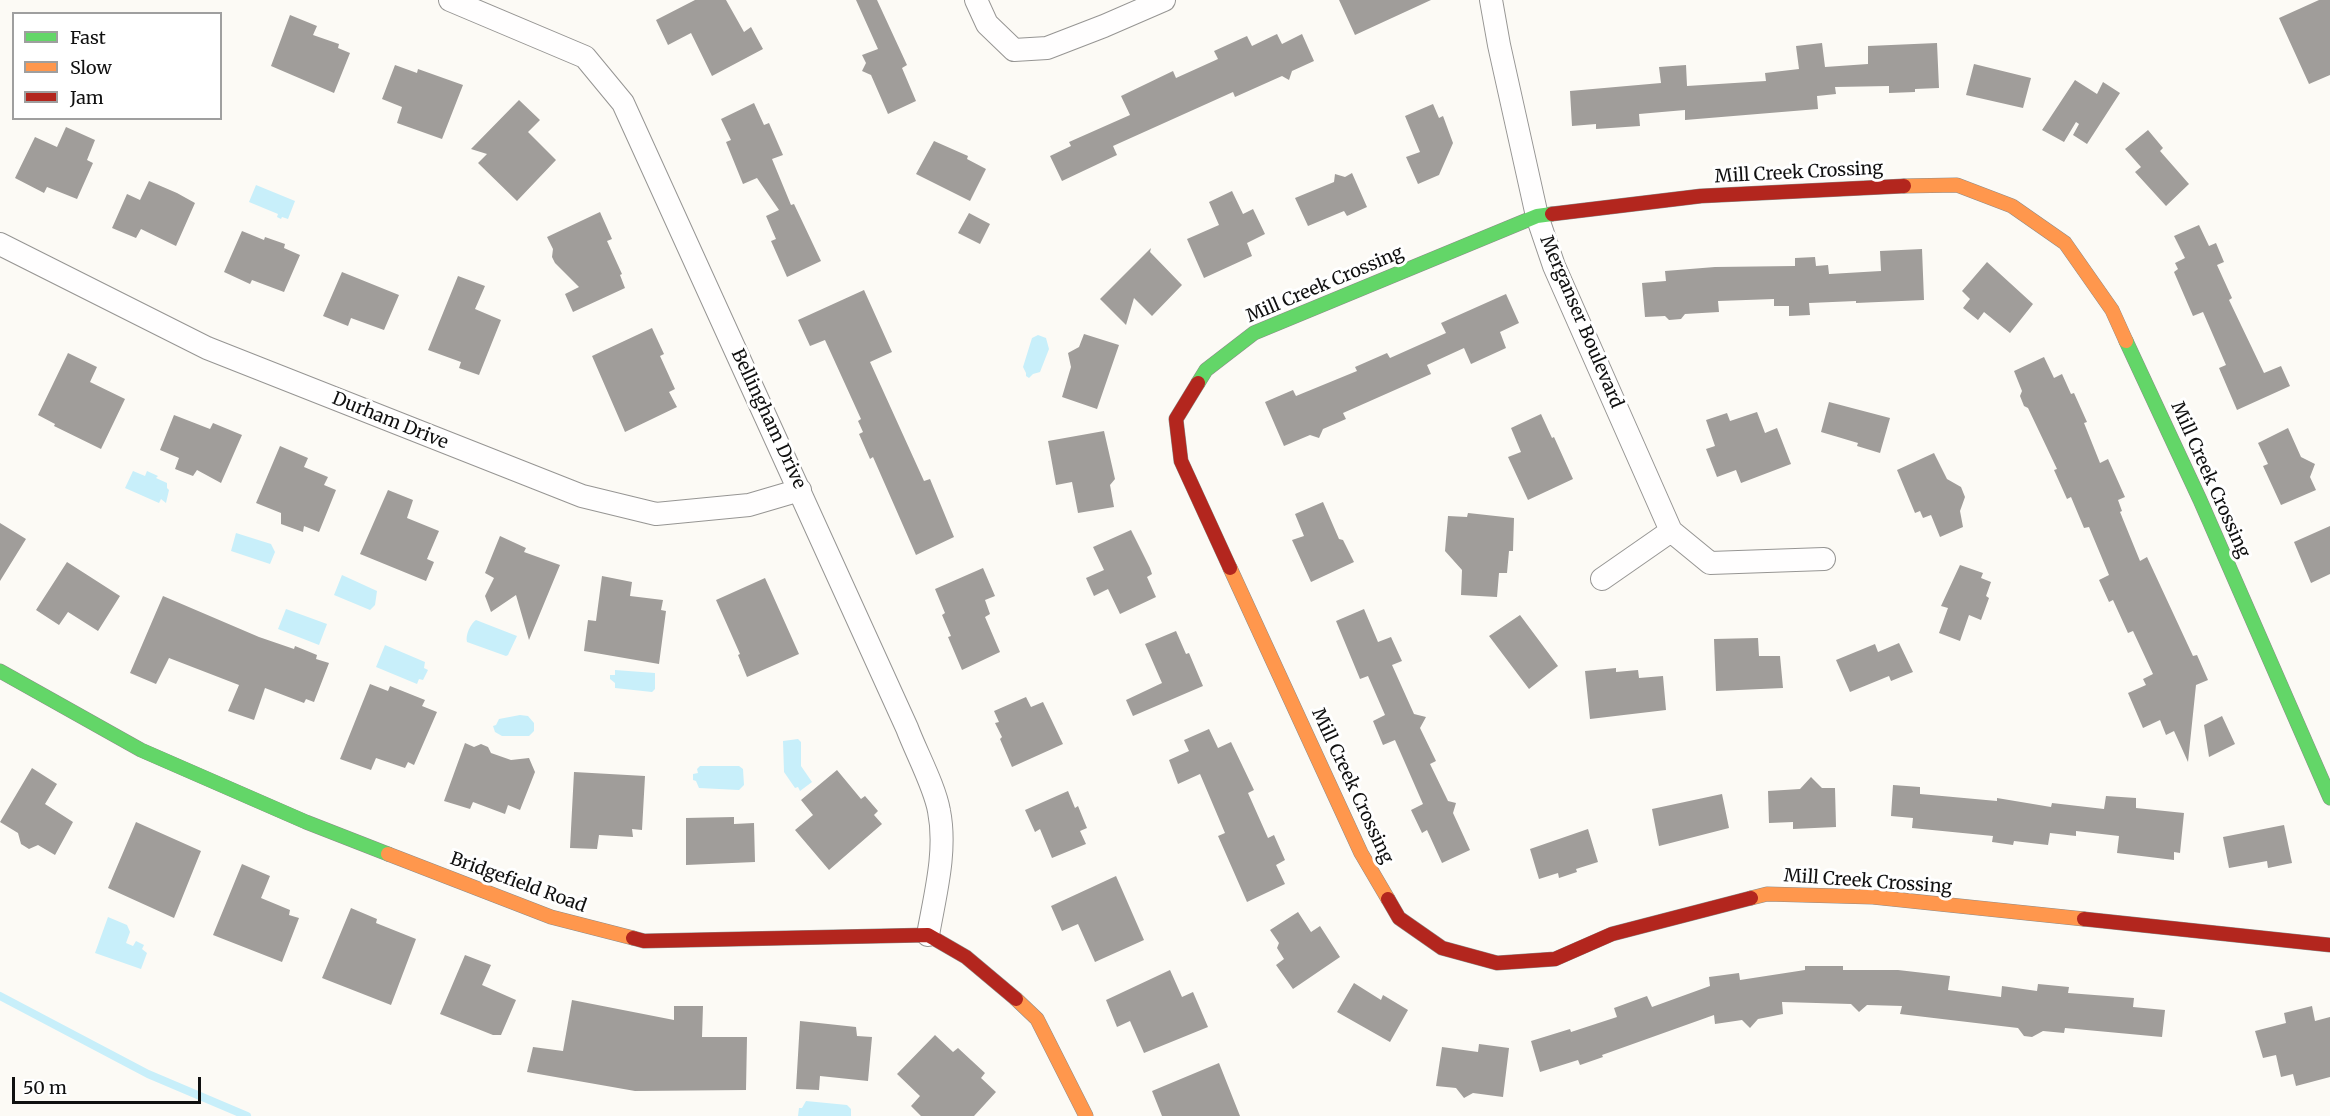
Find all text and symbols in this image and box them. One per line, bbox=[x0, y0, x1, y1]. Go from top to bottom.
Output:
legend bbox=[12, 12, 222, 120]
text: Fast bbox=[70, 26, 106, 49]
text: Slow bbox=[70, 56, 112, 79]
text: Jam bbox=[70, 86, 104, 109]
street label: Mill Creek Crossing bbox=[1714, 158, 1884, 188]
street label: Merganser Boulevard bbox=[1535, 232, 1627, 412]
street label: Mill Creek Crossing bbox=[1243, 242, 1407, 328]
street label: Bellingham Drive bbox=[726, 346, 810, 492]
street label: Durham Drive bbox=[329, 388, 451, 454]
street label: Mill Creek Crossing bbox=[2166, 399, 2254, 561]
street label: Mill Creek Crossing bbox=[1307, 705, 1397, 867]
street label: Bridgefield Road bbox=[447, 848, 589, 918]
street label: Mill Creek Crossing bbox=[1783, 865, 1953, 899]
scale bar bbox=[15, 1065, 204, 1103]
text: 50 m bbox=[23, 1076, 67, 1099]

